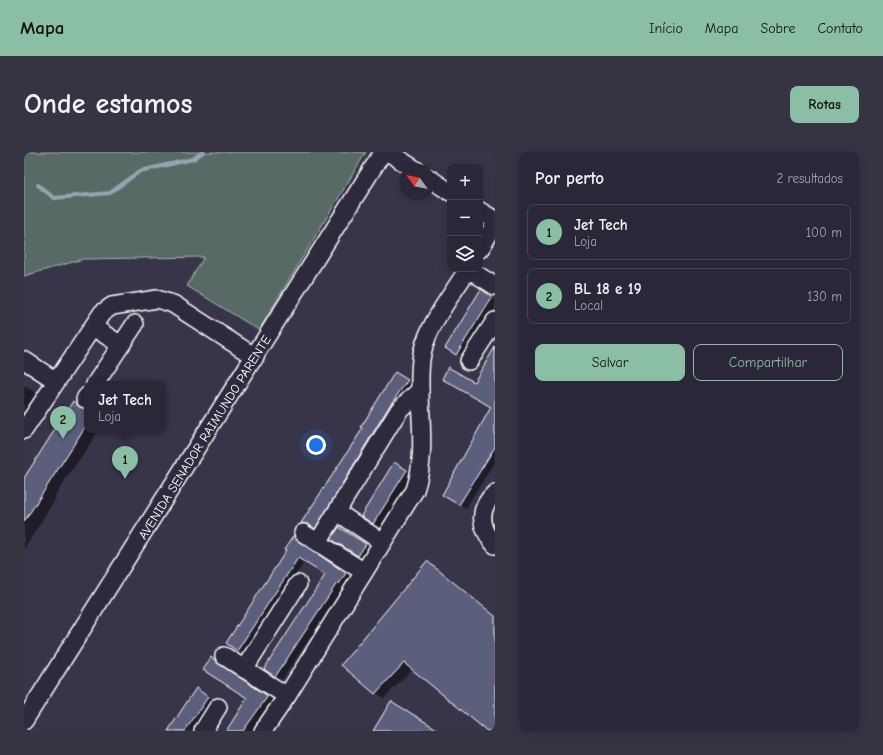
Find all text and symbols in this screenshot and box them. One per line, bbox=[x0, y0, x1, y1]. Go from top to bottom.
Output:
text: Mapa bbox=[20, 17, 65, 39]
text: Início bbox=[649, 20, 683, 37]
text: Mapa bbox=[705, 20, 738, 37]
text: Sobre bbox=[760, 20, 795, 37]
text: Contato bbox=[817, 20, 863, 37]
button: Rotas bbox=[790, 86, 859, 123]
text: Onde estamos bbox=[24, 88, 192, 120]
north arrow bbox=[399, 164, 435, 200]
map controls bbox=[447, 164, 483, 272]
button: + bbox=[447, 164, 483, 200]
text: Por perto bbox=[535, 169, 604, 188]
text: 2 resultados bbox=[776, 171, 843, 186]
button: − bbox=[447, 200, 483, 236]
text: Jet Tech bbox=[574, 216, 628, 234]
text: 1 bbox=[546, 225, 552, 240]
text: 100 m bbox=[806, 225, 842, 240]
text: Loja bbox=[574, 234, 597, 249]
button: layers bbox=[447, 236, 483, 272]
text: BL 18 e 19 bbox=[574, 280, 642, 298]
text: 2 bbox=[546, 289, 552, 304]
text: 130 m bbox=[807, 289, 842, 304]
text: Local bbox=[574, 298, 603, 313]
street label: AVENIDA SENADOR RAIMUNDO PARENTE bbox=[135, 332, 274, 542]
button: Salvar bbox=[535, 344, 685, 381]
button: Compartilhar bbox=[693, 344, 843, 381]
popup bbox=[84, 381, 166, 433]
text: Jet Tech bbox=[98, 391, 152, 409]
pin: 2 bbox=[50, 406, 76, 439]
text: Loja bbox=[98, 409, 121, 424]
your location bbox=[306, 435, 326, 455]
pin: 1 bbox=[112, 446, 138, 479]

